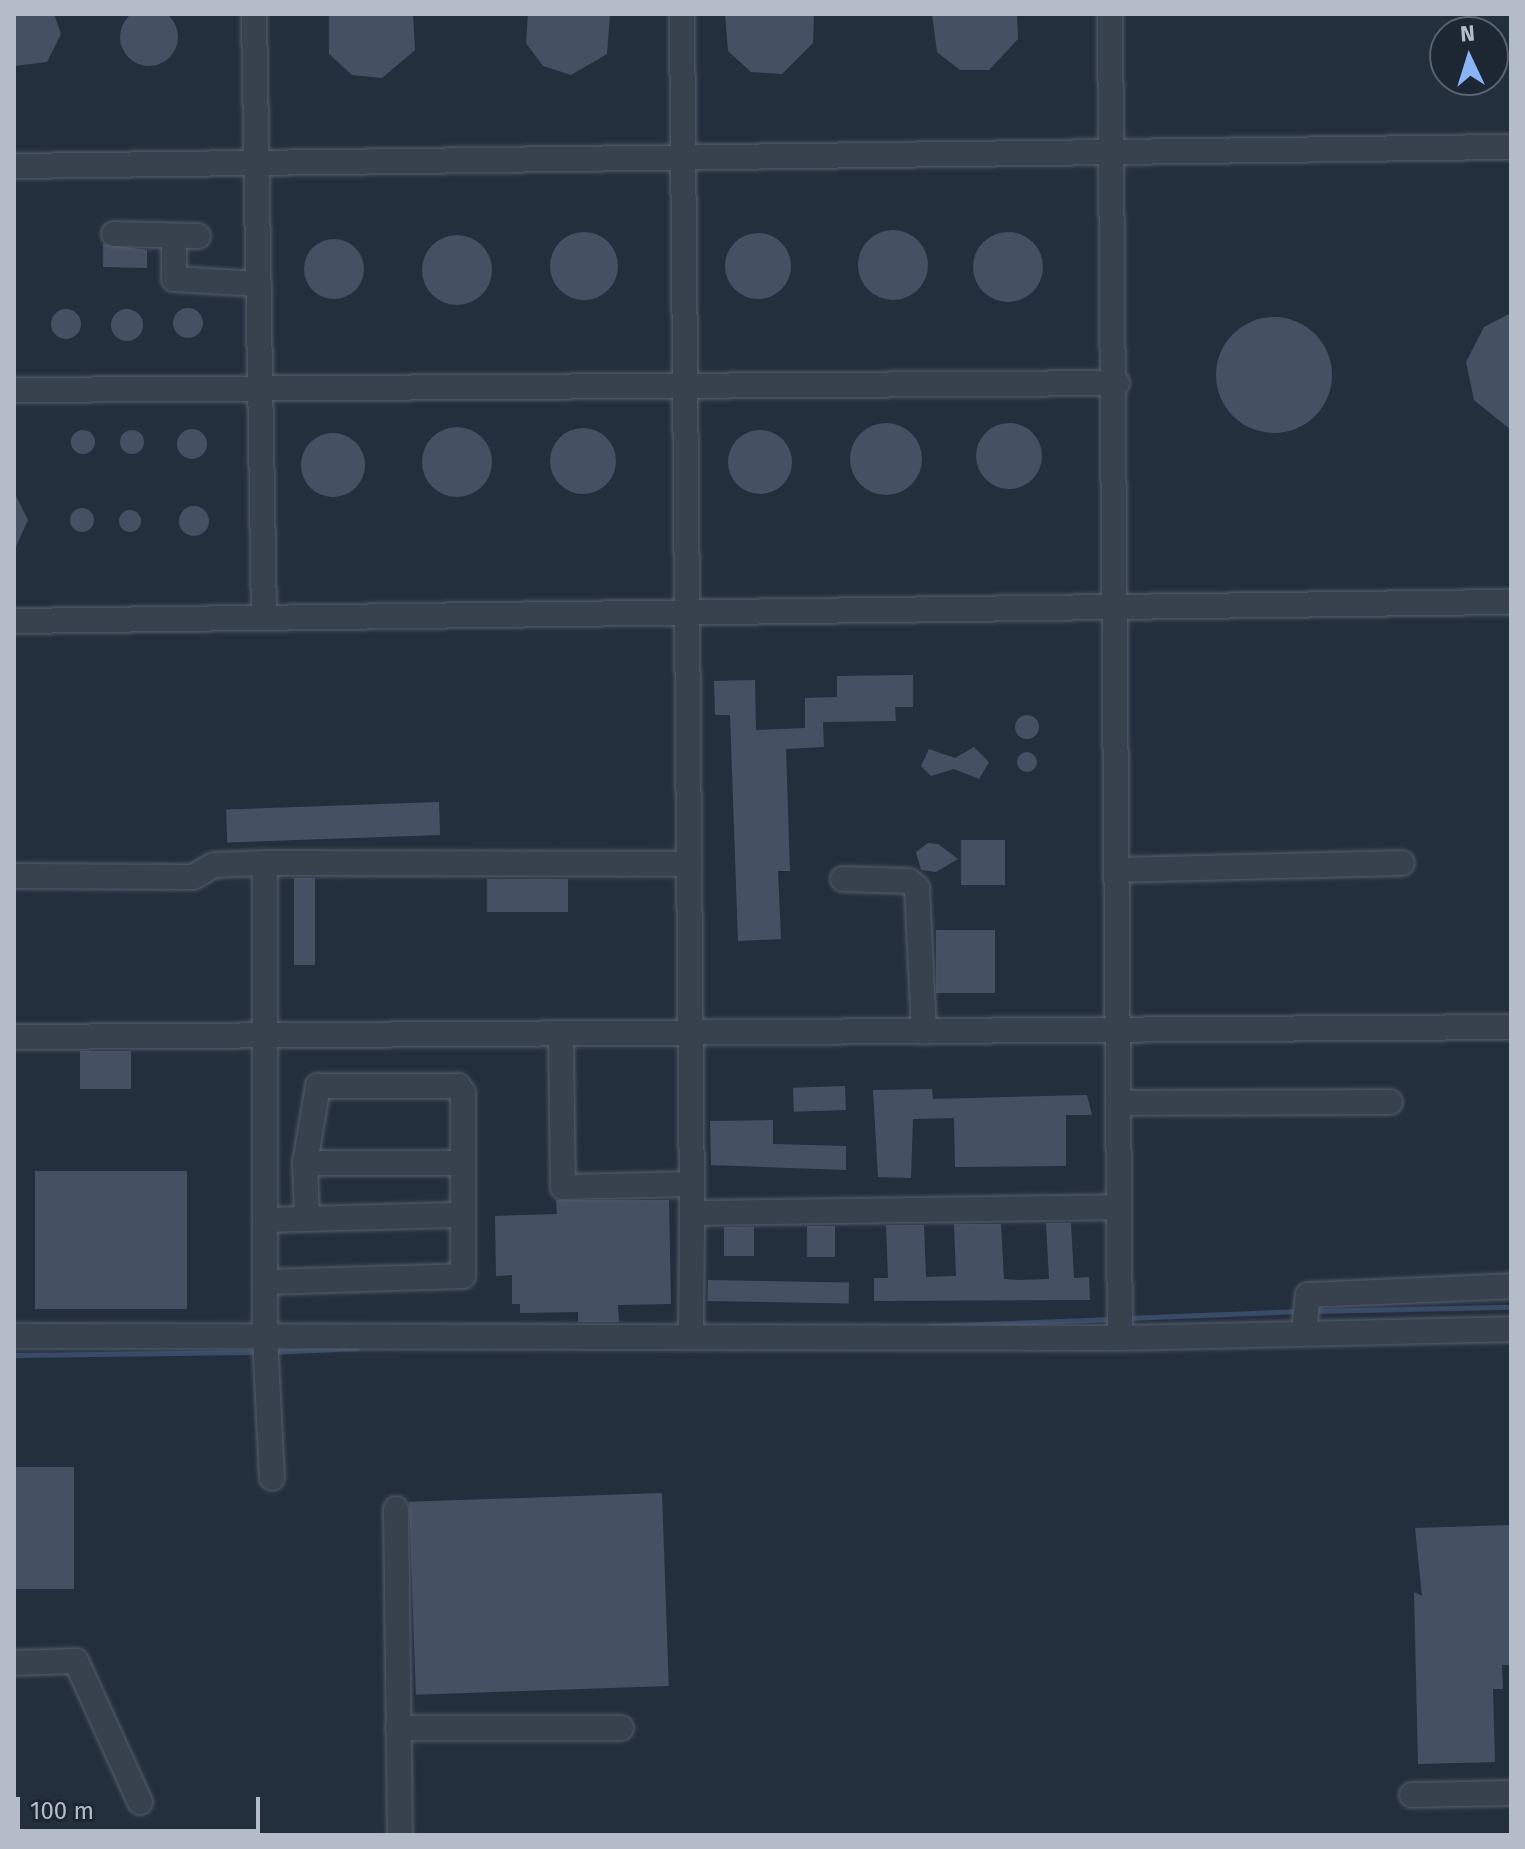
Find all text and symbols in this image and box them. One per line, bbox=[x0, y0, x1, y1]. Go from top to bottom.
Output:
north arrow bbox=[1429, 16, 1509, 96]
text: N bbox=[1459, 20, 1476, 48]
scale bar bbox=[20, 1781, 264, 1831]
text: 100 m bbox=[30, 1797, 94, 1825]

